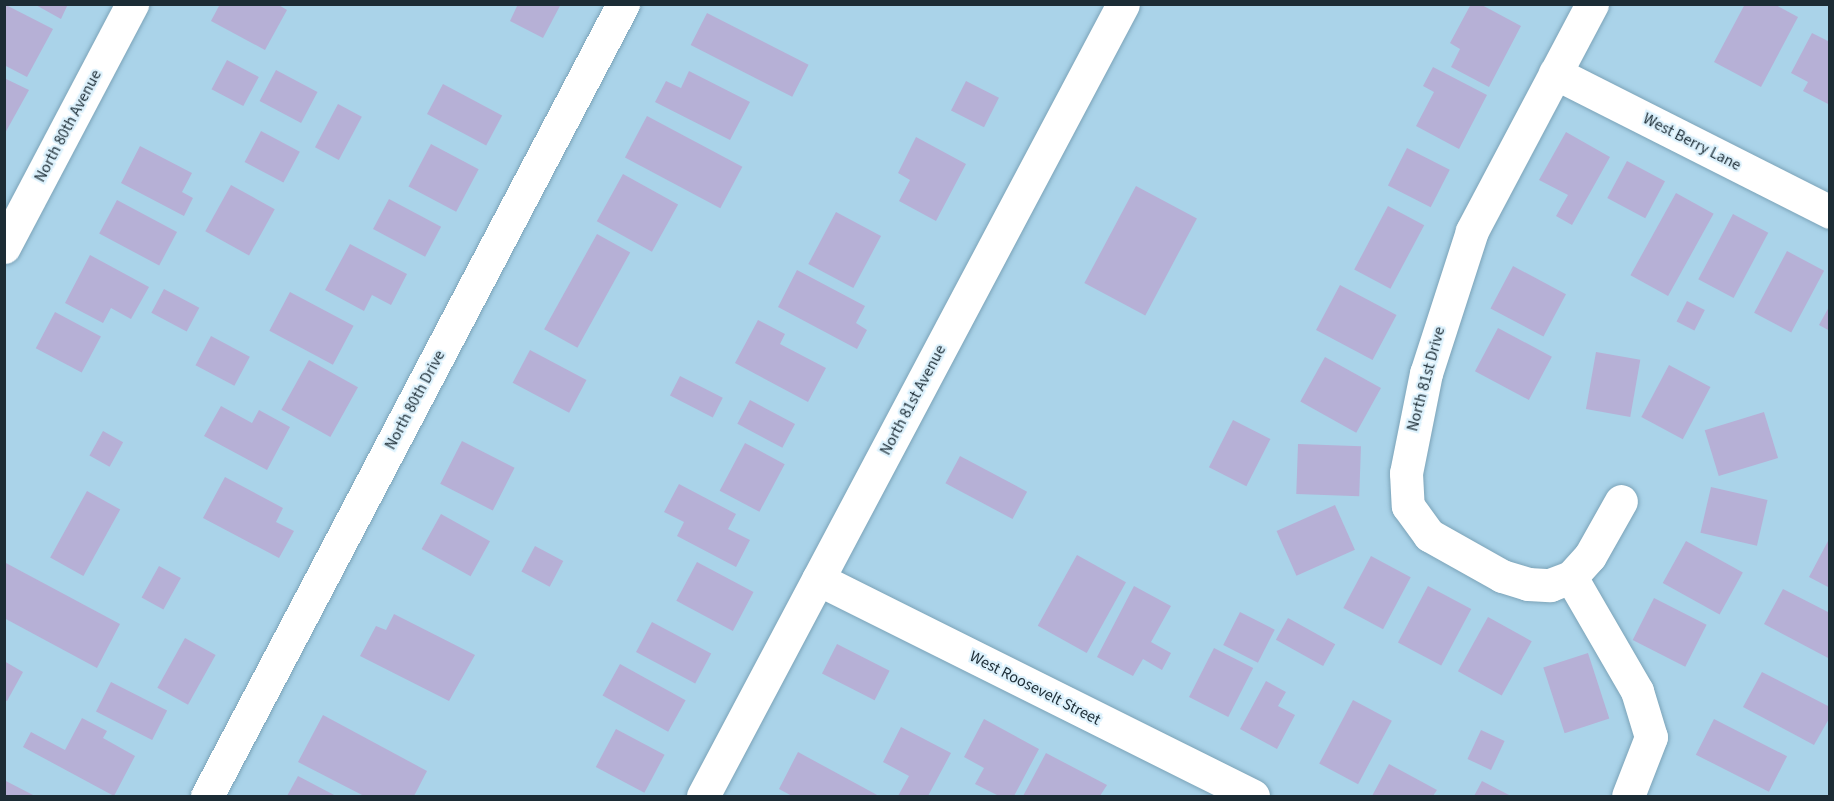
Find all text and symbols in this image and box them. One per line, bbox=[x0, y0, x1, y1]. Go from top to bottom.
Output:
street label: North 80th Avenue bbox=[30, 67, 106, 185]
street label: West Berry Lane bbox=[1640, 109, 1744, 175]
street label: North 81st Drive bbox=[1403, 325, 1449, 433]
street label: North 81st Avenue bbox=[876, 342, 950, 458]
street label: North 80th Drive bbox=[381, 347, 449, 453]
street label: West Roosevelt Street bbox=[966, 647, 1104, 729]

